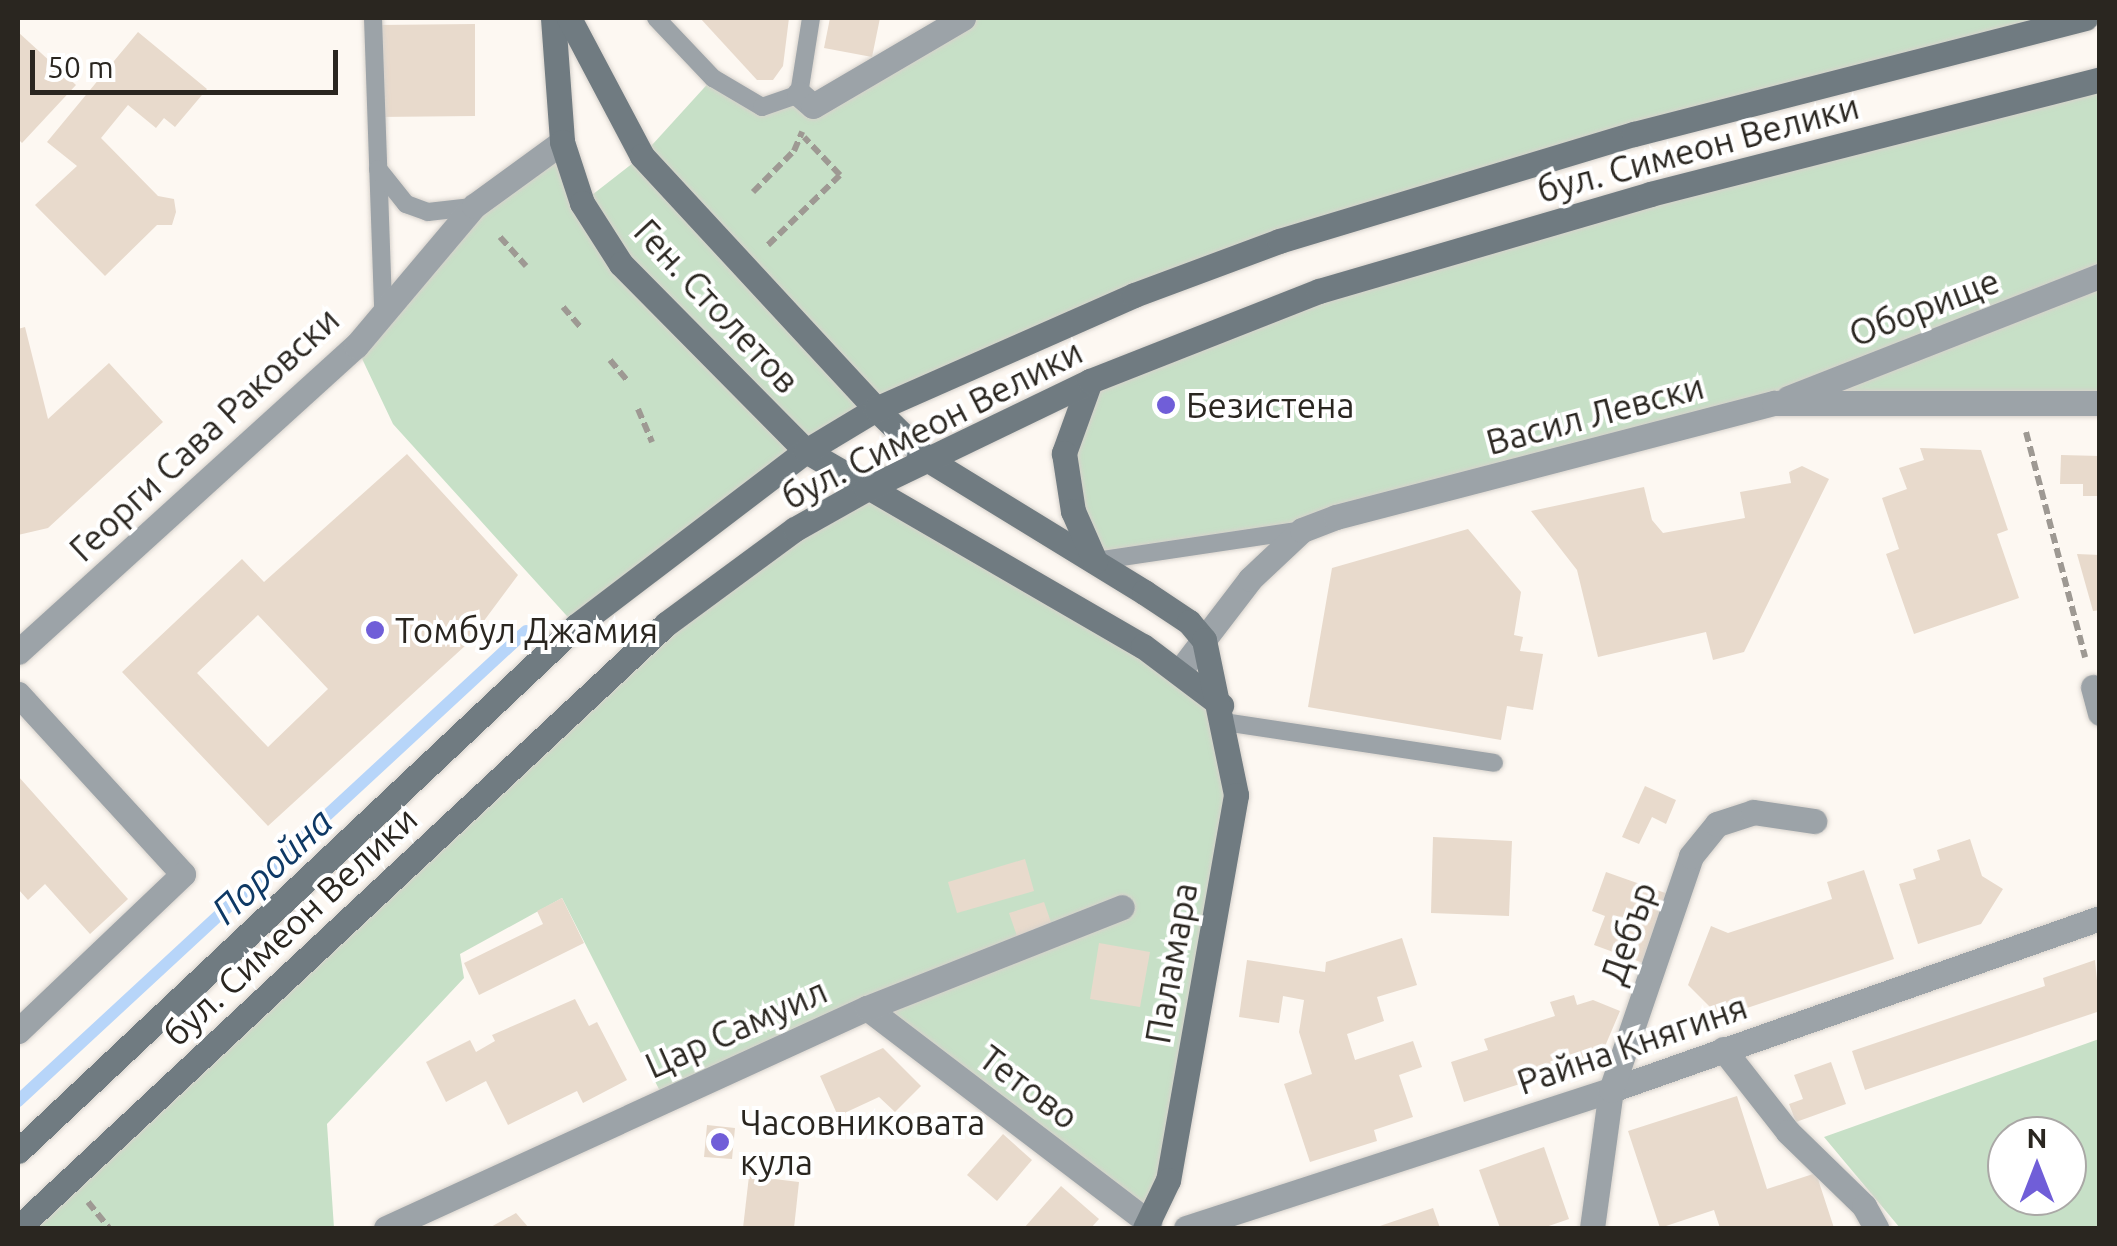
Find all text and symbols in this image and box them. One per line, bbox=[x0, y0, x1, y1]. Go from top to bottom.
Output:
scale bar bbox=[35, 30, 342, 92]
text: 50 m bbox=[47, 50, 114, 84]
street label: бул. Симеон Велики bbox=[1533, 85, 1863, 211]
street label: Ген. Столетов bbox=[626, 210, 808, 402]
street label: Оборище bbox=[1843, 259, 2005, 355]
street label: Георги Сава Раковски bbox=[61, 298, 347, 570]
street label: бул. Симеон Велики bbox=[775, 330, 1089, 518]
street label: Васил Левски bbox=[1482, 365, 1708, 463]
place label: Безистена bbox=[1186, 384, 1354, 426]
marker: Безистена bbox=[1155, 394, 1177, 416]
place label: Томбул Джамия bbox=[395, 609, 658, 651]
marker: Томбул Джамия bbox=[364, 619, 386, 641]
street label: бул. Симеон Велики bbox=[155, 798, 425, 1054]
water label: Поройна bbox=[202, 799, 342, 933]
street label: Дебър bbox=[1591, 876, 1665, 990]
street label: Паламара bbox=[1136, 879, 1206, 1047]
street label: Цар Самуил bbox=[639, 969, 833, 1087]
street label: Райна Княгиня bbox=[1511, 985, 1753, 1103]
street label: Тетово bbox=[971, 1036, 1087, 1138]
place label: Часовниковата кула bbox=[740, 1101, 985, 1183]
north arrow bbox=[1987, 1116, 2087, 1216]
text: N bbox=[2027, 1122, 2047, 1153]
marker: Часовниковата кула bbox=[709, 1131, 731, 1153]

